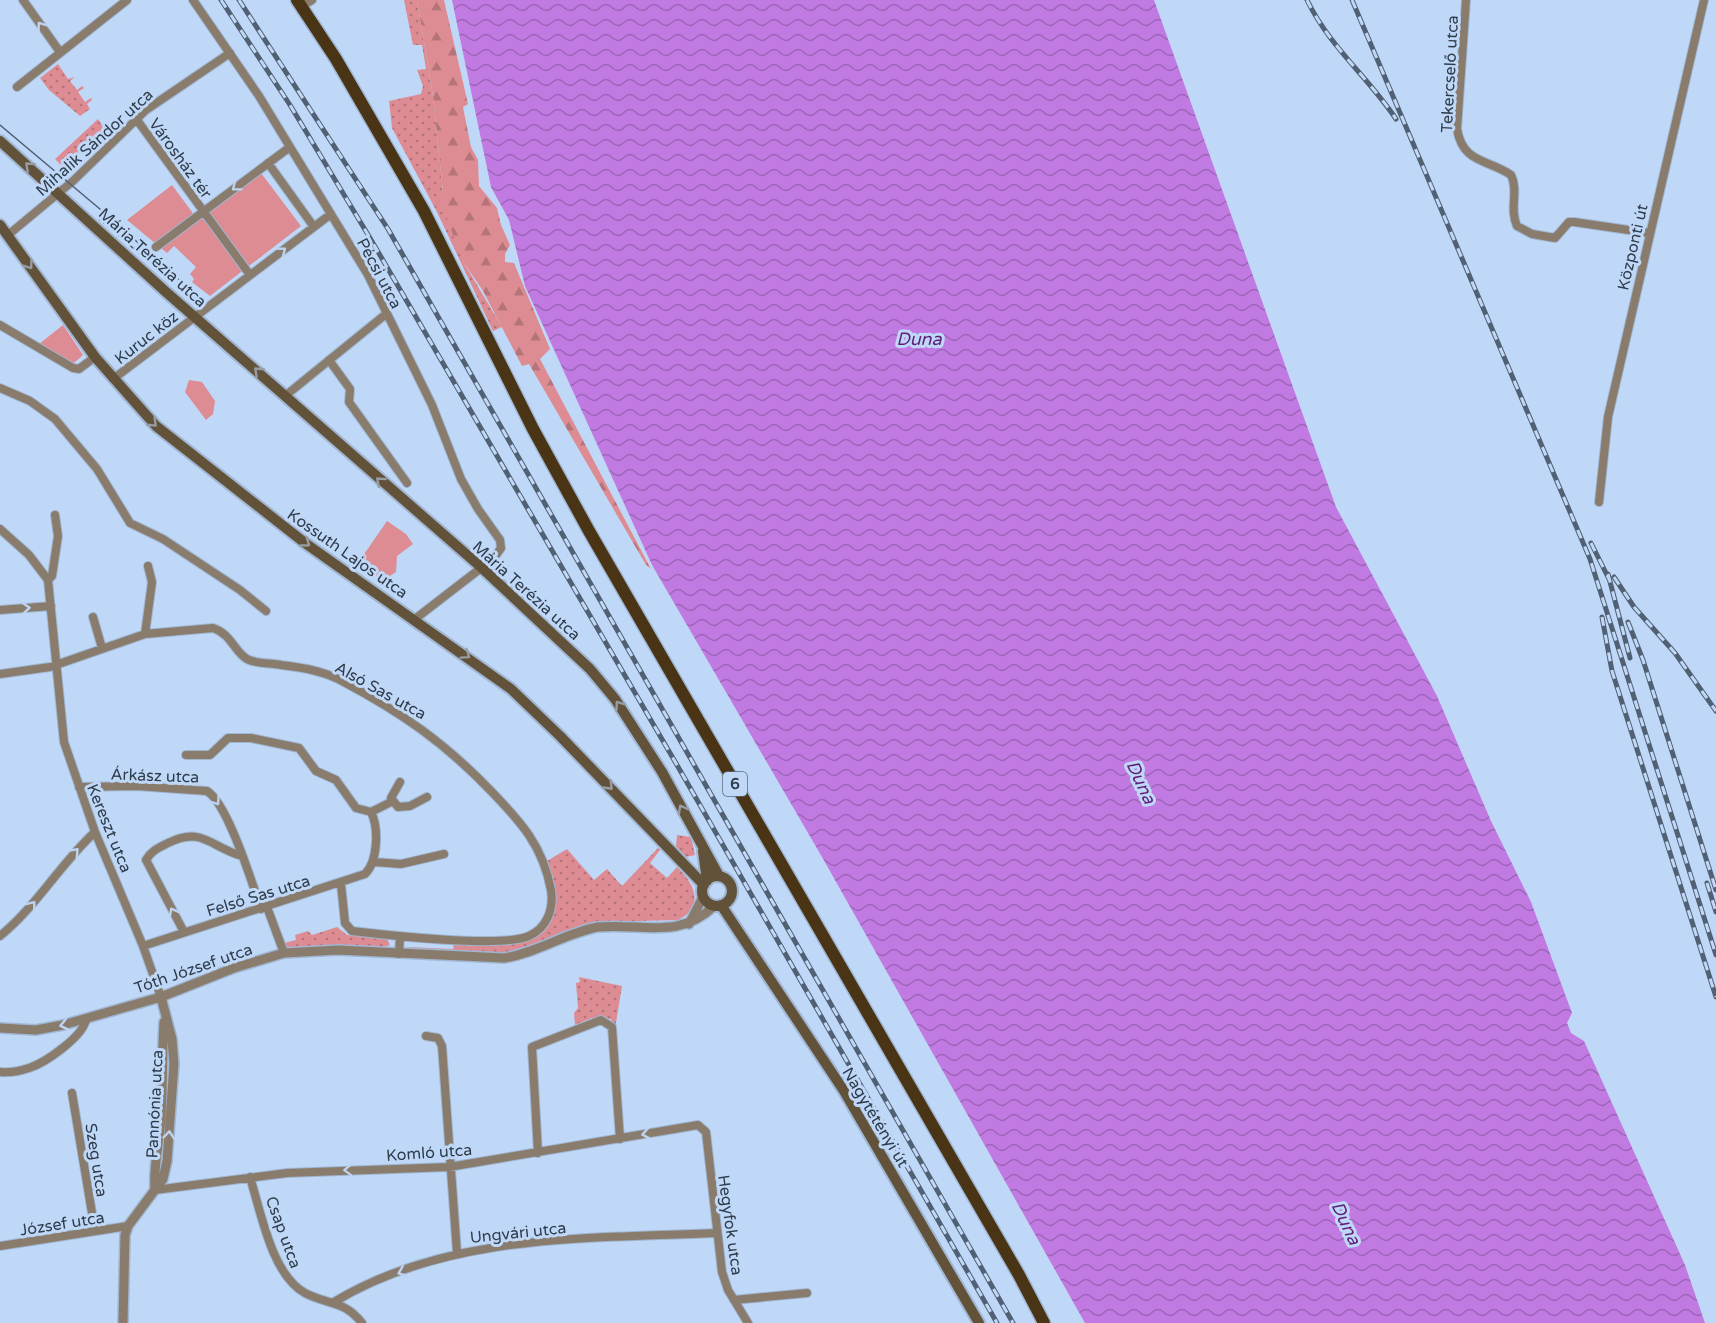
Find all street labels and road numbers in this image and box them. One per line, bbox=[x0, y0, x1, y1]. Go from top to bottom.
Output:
street label: Tekercselő utca bbox=[1437, 15, 1463, 133]
street label: Mihalik Sándor utca bbox=[32, 85, 157, 201]
street label: Városház tér bbox=[144, 114, 217, 203]
street label: Központi út bbox=[1613, 202, 1653, 292]
street label: Mária Terézia utca bbox=[94, 204, 211, 312]
street label: Pécsi utca bbox=[352, 235, 406, 312]
street label: Kuruc köz bbox=[111, 307, 182, 369]
street label: Kossuth Lajos utca bbox=[283, 505, 412, 603]
street label: Mária Terézia utca bbox=[468, 537, 585, 645]
street label: Alsó Sas utca bbox=[331, 658, 430, 724]
street label: Árkász utca bbox=[110, 764, 200, 788]
road number: 6 bbox=[723, 772, 747, 796]
street label: Kereszt utca bbox=[82, 781, 136, 876]
street label: Felső Sas utca bbox=[204, 871, 313, 921]
street label: Tóth József utca bbox=[132, 939, 255, 999]
street label: Pannónia utca bbox=[142, 1049, 168, 1159]
street label: Nagytétényi út bbox=[837, 1064, 913, 1171]
street label: Szeg utca bbox=[80, 1122, 112, 1198]
street label: Komló utca bbox=[385, 1140, 473, 1166]
street label: Hegyfok utca bbox=[713, 1174, 747, 1277]
street label: Csap utca bbox=[261, 1194, 305, 1271]
street label: József utca bbox=[18, 1207, 106, 1241]
street label: Ungvári utca bbox=[469, 1218, 567, 1248]

